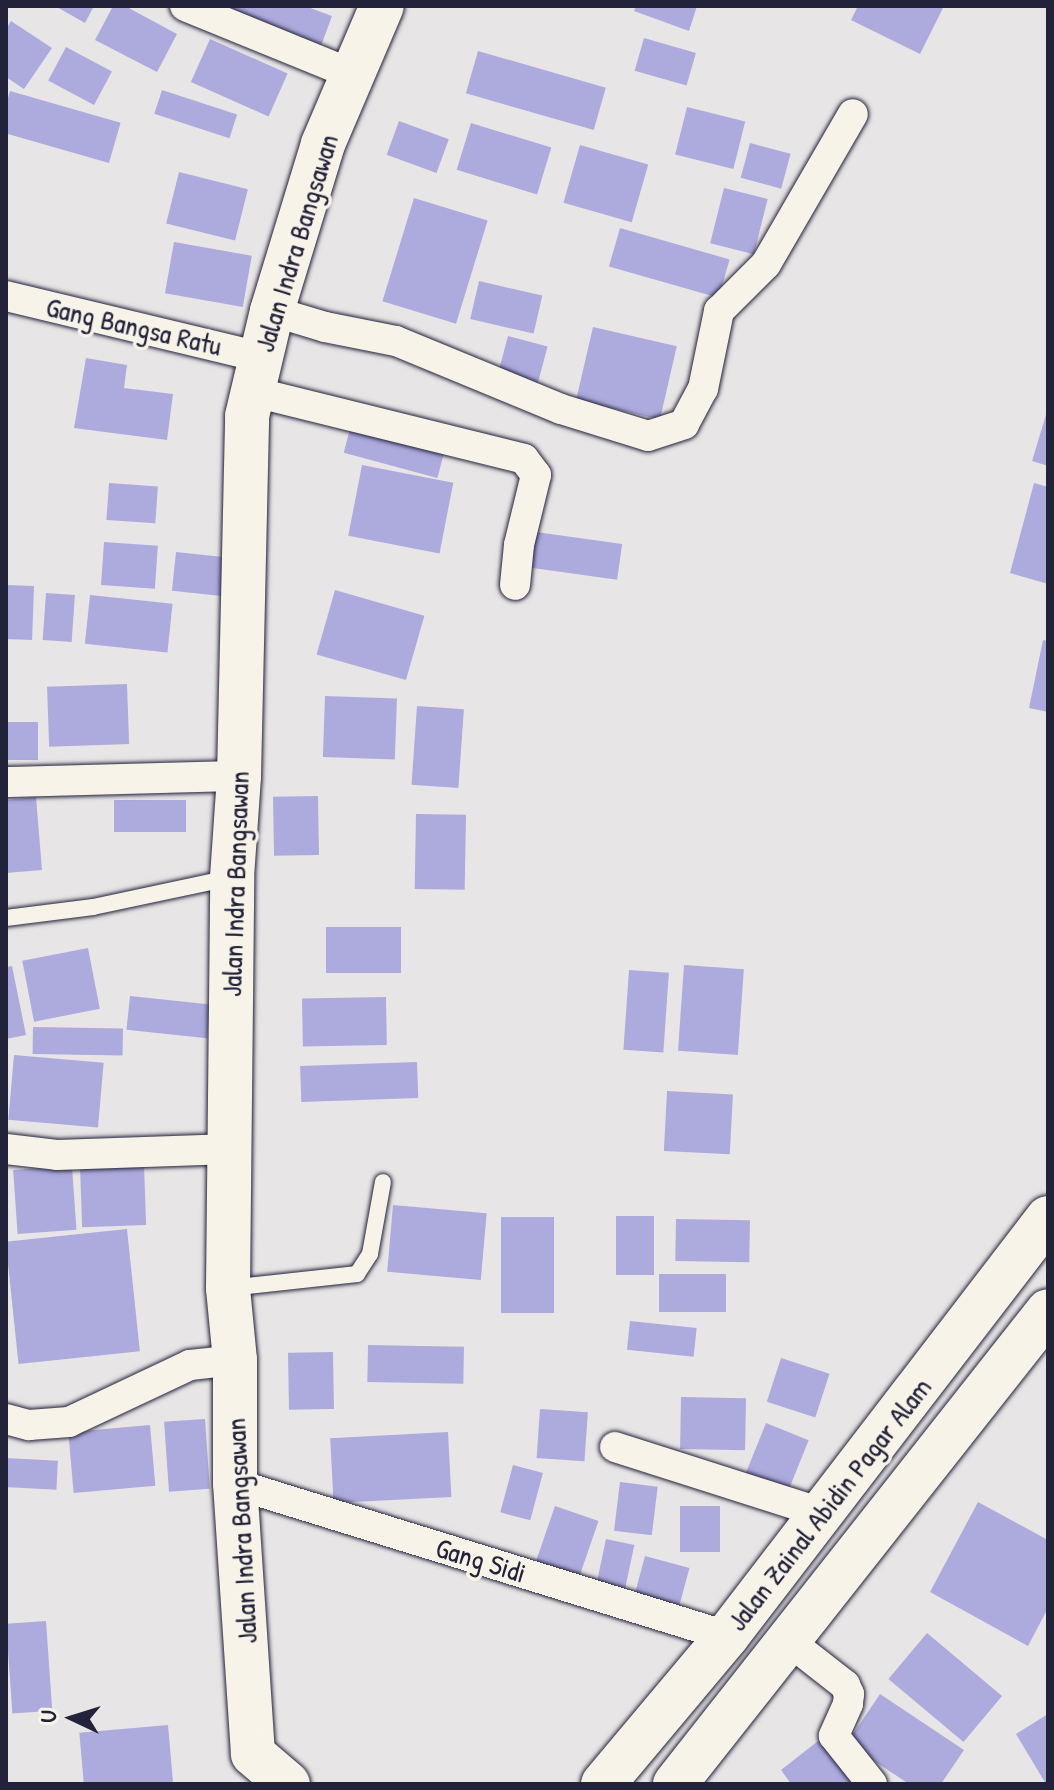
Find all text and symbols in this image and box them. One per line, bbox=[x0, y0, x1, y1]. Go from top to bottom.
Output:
street label: Jalan Indra Bangsawan bbox=[247, 130, 345, 356]
street label: Gang Bangsa Ratu bbox=[43, 290, 225, 362]
street label: Jalan Indra Bangsawan bbox=[214, 771, 256, 997]
street label: Jalan Zainal Abidin Pagar Alam bbox=[720, 1371, 938, 1637]
street label: Jalan Indra Bangsawan bbox=[218, 1417, 264, 1645]
street label: Gang Sidi bbox=[432, 1530, 530, 1590]
north arrow bbox=[32, 1678, 112, 1758]
text: U bbox=[33, 1709, 63, 1723]

